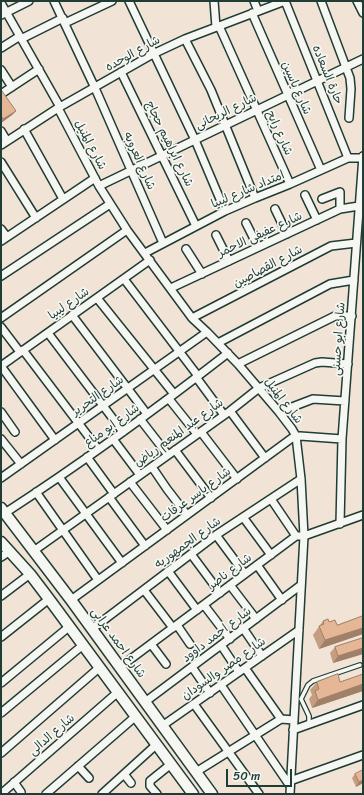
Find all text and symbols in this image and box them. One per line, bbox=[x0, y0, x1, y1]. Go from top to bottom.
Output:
street label: شارع الوحده bbox=[103, 33, 163, 75]
street label: حارة السعاده bbox=[309, 43, 345, 107]
street label: شارع ياسين bbox=[278, 59, 314, 117]
street label: شارع الريحانى bbox=[193, 91, 259, 133]
street label: شارع ابراهيم حجاج bbox=[142, 99, 196, 189]
street label: شارع رابح bbox=[263, 108, 295, 158]
street label: شارع المنيل bbox=[71, 118, 109, 172]
street label: شارع العروبه bbox=[120, 130, 158, 192]
street label: امتداد شارع ليبيا bbox=[209, 168, 287, 212]
street label: شارع عفيفى الاحمر bbox=[215, 209, 305, 261]
street label: شارع القصاصين bbox=[231, 243, 305, 291]
street label: شارع ليبيا bbox=[46, 285, 92, 323]
street label: شارع ابو حسنى bbox=[329, 302, 349, 376]
street label: شارع التحرير bbox=[69, 373, 127, 419]
street label: شارع المنيل bbox=[261, 375, 305, 427]
street label: شارع عبد المنعم رياض bbox=[131, 396, 227, 470]
street label: شارع ابو مناع bbox=[81, 401, 143, 451]
street label: شارع ياسر عرفات bbox=[158, 465, 234, 525]
street label: شارع الجمهوريه bbox=[152, 514, 224, 572]
street label: شارع ناصر bbox=[205, 551, 255, 593]
street label: شارع احمد داوود bbox=[179, 604, 255, 666]
street label: شارع احمد عرابى bbox=[88, 605, 148, 681]
street label: شارع مصر والسودان bbox=[179, 635, 269, 703]
street label: شارع الدالى bbox=[26, 711, 78, 759]
scale bar bbox=[228, 761, 294, 787]
text: 50 m bbox=[233, 765, 260, 787]

